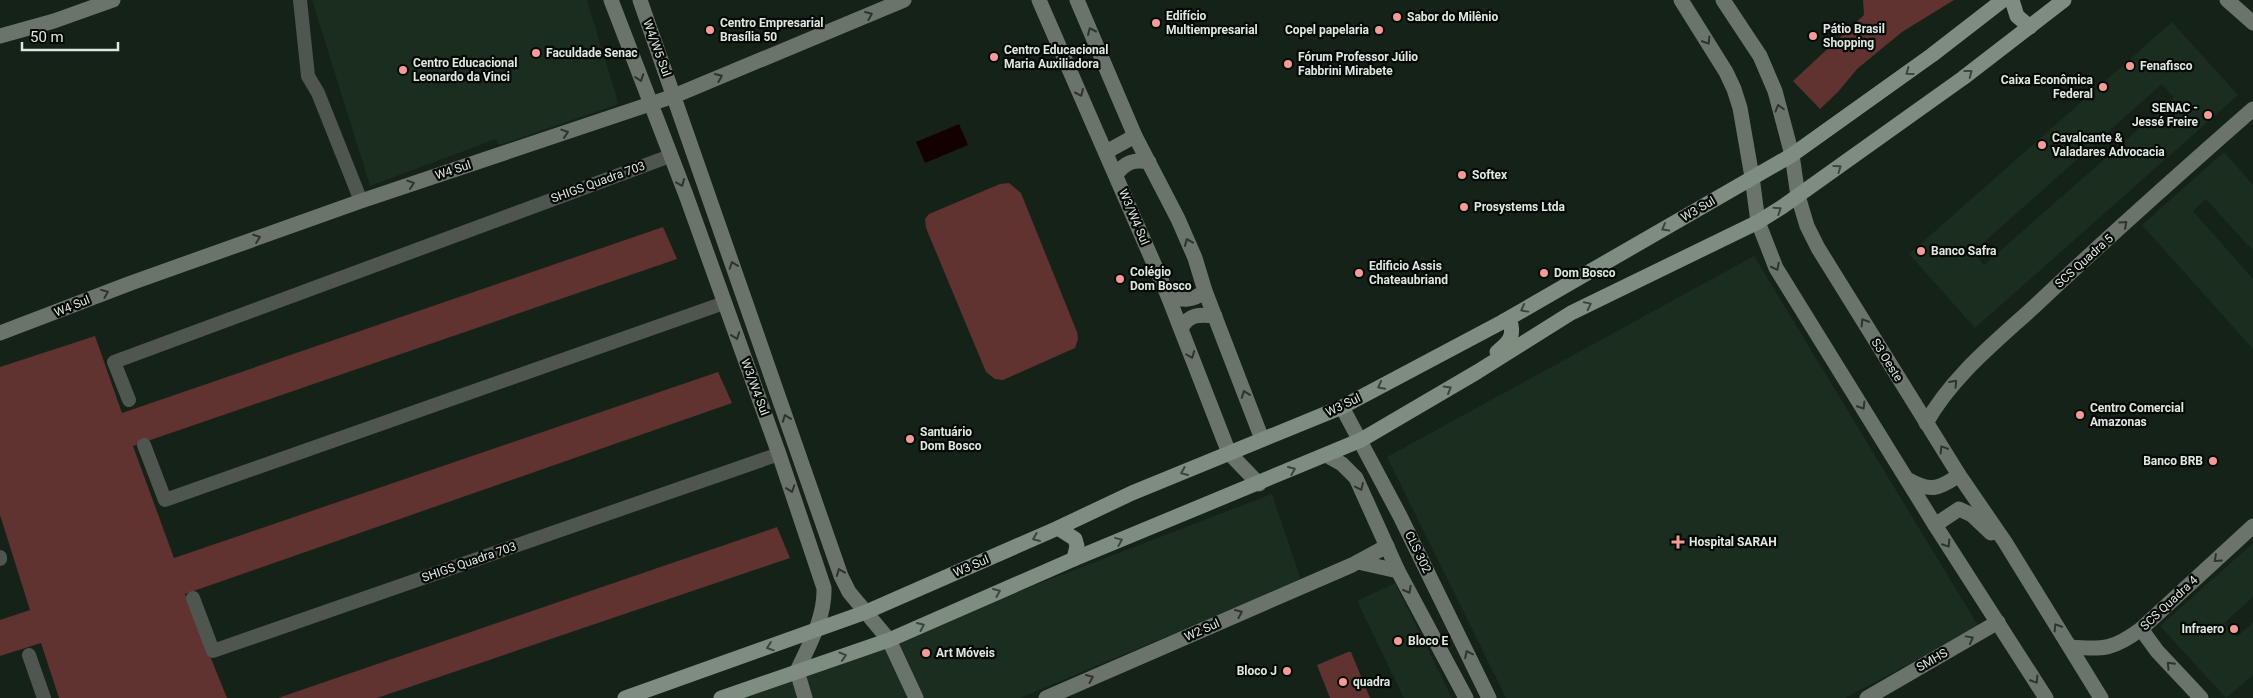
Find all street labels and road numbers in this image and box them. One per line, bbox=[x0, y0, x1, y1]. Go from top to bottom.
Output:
street label: W4/W5 Sul bbox=[640, 18, 674, 78]
street label: W4 Sul bbox=[433, 158, 473, 182]
street label: SHIGS Quadra 703 bbox=[549, 158, 647, 206]
street label: W3/W4 Sul bbox=[1116, 187, 1152, 247]
street label: W3 Sul bbox=[1678, 194, 1718, 224]
street label: SCS Quadra 5 bbox=[2052, 231, 2116, 291]
street label: W4 Sul bbox=[52, 293, 92, 319]
street label: S3 Oeste bbox=[1868, 336, 1906, 384]
street label: W3/W4 Sul bbox=[738, 357, 772, 417]
street label: W3 Sul bbox=[1323, 391, 1363, 419]
street label: CLS 302 bbox=[1402, 529, 1434, 575]
street label: SHIGS Quadra 703 bbox=[420, 539, 518, 585]
street label: W3 Sul bbox=[951, 552, 991, 580]
street label: SCS Quadra 4 bbox=[2137, 573, 2201, 633]
street label: W2 Sul bbox=[1182, 616, 1222, 644]
street label: SMHS bbox=[1914, 646, 1950, 674]

